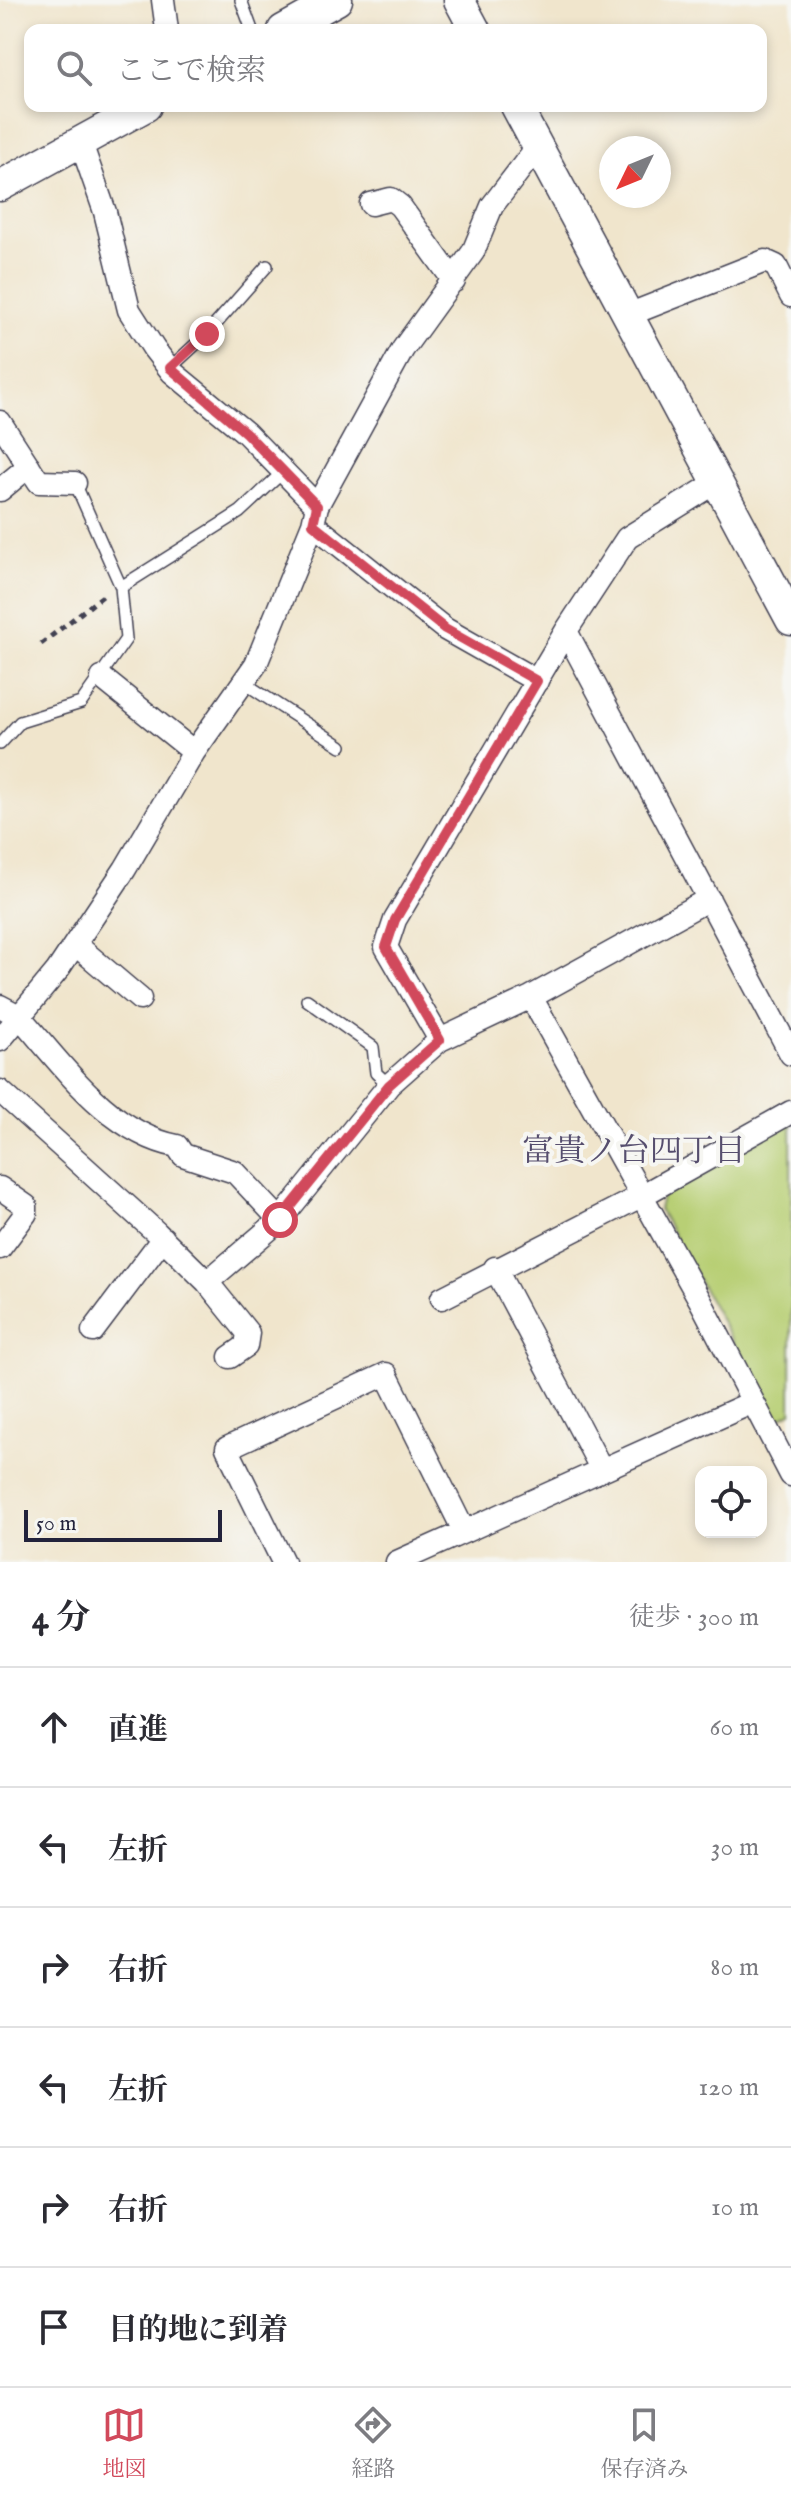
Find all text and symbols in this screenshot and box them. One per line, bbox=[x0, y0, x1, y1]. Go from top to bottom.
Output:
search box bbox=[24, 24, 767, 112]
icon: search bbox=[52, 46, 96, 90]
text: ここで検索 bbox=[116, 53, 266, 91]
north arrow bbox=[599, 136, 671, 208]
route end bbox=[189, 316, 225, 352]
district label: 富貴ノ台四丁目 bbox=[522, 1132, 746, 1173]
route start bbox=[262, 1202, 298, 1238]
map controls bbox=[695, 1466, 767, 1538]
button: locate bbox=[695, 1466, 767, 1538]
scale bar bbox=[24, 1506, 222, 1542]
text: 50 m bbox=[36, 1510, 77, 1538]
text: 4 分 bbox=[32, 1597, 90, 1640]
text: 徒歩 · 300 m bbox=[629, 1601, 759, 1634]
icon: ahead bbox=[32, 1705, 76, 1749]
text: 60 m bbox=[710, 1711, 759, 1744]
text: 直進 bbox=[108, 1712, 168, 1750]
icon: left bbox=[32, 1825, 76, 1869]
text: 30 m bbox=[711, 1831, 759, 1864]
text: 左折 bbox=[108, 1832, 168, 1870]
icon: right bbox=[32, 1945, 76, 1989]
text: 80 m bbox=[710, 1951, 759, 1984]
text: 右折 bbox=[108, 1952, 168, 1990]
icon: left bbox=[32, 2065, 76, 2109]
text: 120 m bbox=[699, 2071, 759, 2104]
text: 左折 bbox=[108, 2072, 168, 2110]
icon: right bbox=[32, 2185, 76, 2229]
text: 10 m bbox=[711, 2191, 759, 2224]
text: 右折 bbox=[108, 2192, 168, 2230]
icon: arrive bbox=[32, 2305, 76, 2349]
text: 目的地に到着 bbox=[108, 2312, 288, 2350]
tab: 地図 bbox=[102, 2403, 147, 2484]
tab: 経路 bbox=[351, 2403, 396, 2484]
tab: 保存済み bbox=[600, 2403, 689, 2484]

